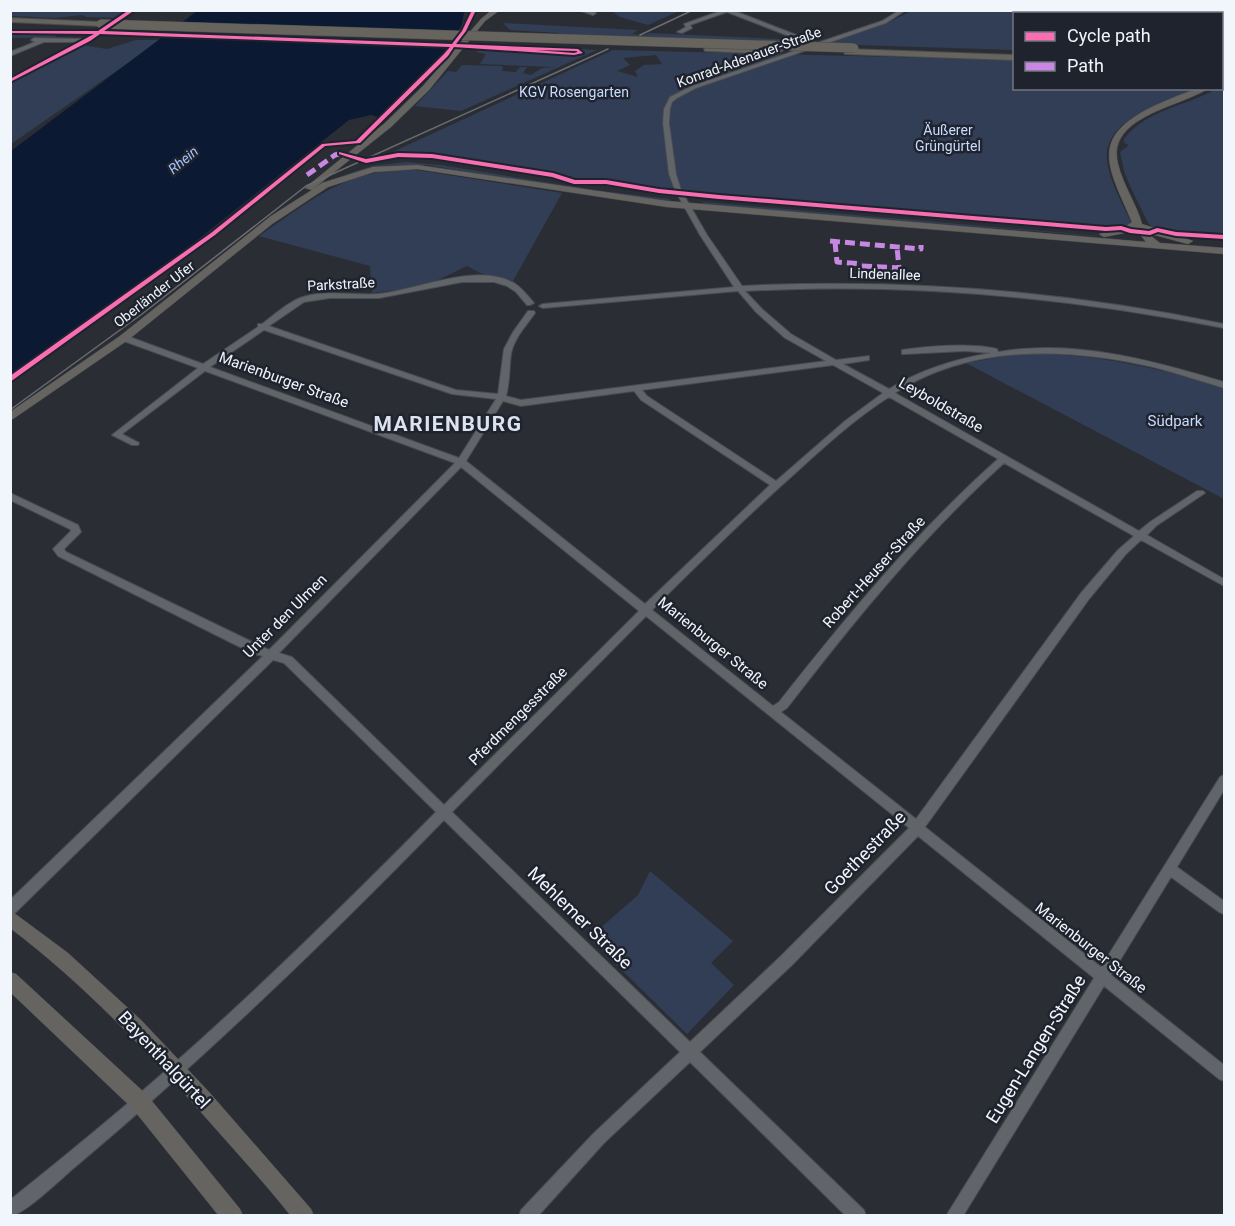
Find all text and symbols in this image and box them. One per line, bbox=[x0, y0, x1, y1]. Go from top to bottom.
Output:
legend bbox=[1013, 12, 1223, 90]
street label: Konrad-Adenauer-Straße bbox=[675, 23, 823, 91]
text: Cycle path bbox=[1067, 25, 1151, 46]
text: Path bbox=[1067, 55, 1104, 76]
park label: KGV Rosengarten bbox=[519, 84, 629, 100]
park label: Äußerer Grüngürtel bbox=[915, 122, 981, 154]
water label: Rhein bbox=[165, 143, 201, 177]
street label: Oberländer Ufer bbox=[110, 257, 198, 330]
street label: Lindenallee bbox=[849, 265, 921, 283]
street label: Parkstraße bbox=[307, 274, 375, 294]
street label: Marienburger Straße bbox=[217, 348, 351, 412]
street label: Leyboldstraße bbox=[896, 374, 986, 436]
district label: MARIENBURG bbox=[374, 412, 522, 436]
park label: Südpark bbox=[1148, 412, 1203, 430]
street label: Robert-Heuser-Straße bbox=[819, 512, 929, 632]
street label: Unter den Ulmen bbox=[239, 570, 331, 662]
street label: Marienburger Straße bbox=[654, 593, 772, 693]
street label: Pferdmengesstraße bbox=[465, 663, 571, 769]
street label: Goethestraße bbox=[819, 806, 910, 899]
street label: Mehlemer Straße bbox=[524, 862, 637, 973]
street label: Marienburger Straße bbox=[1032, 899, 1150, 997]
street label: Eugen-Langen-Straße bbox=[981, 971, 1090, 1127]
street label: Bayenthalgürtel bbox=[114, 1007, 215, 1113]

